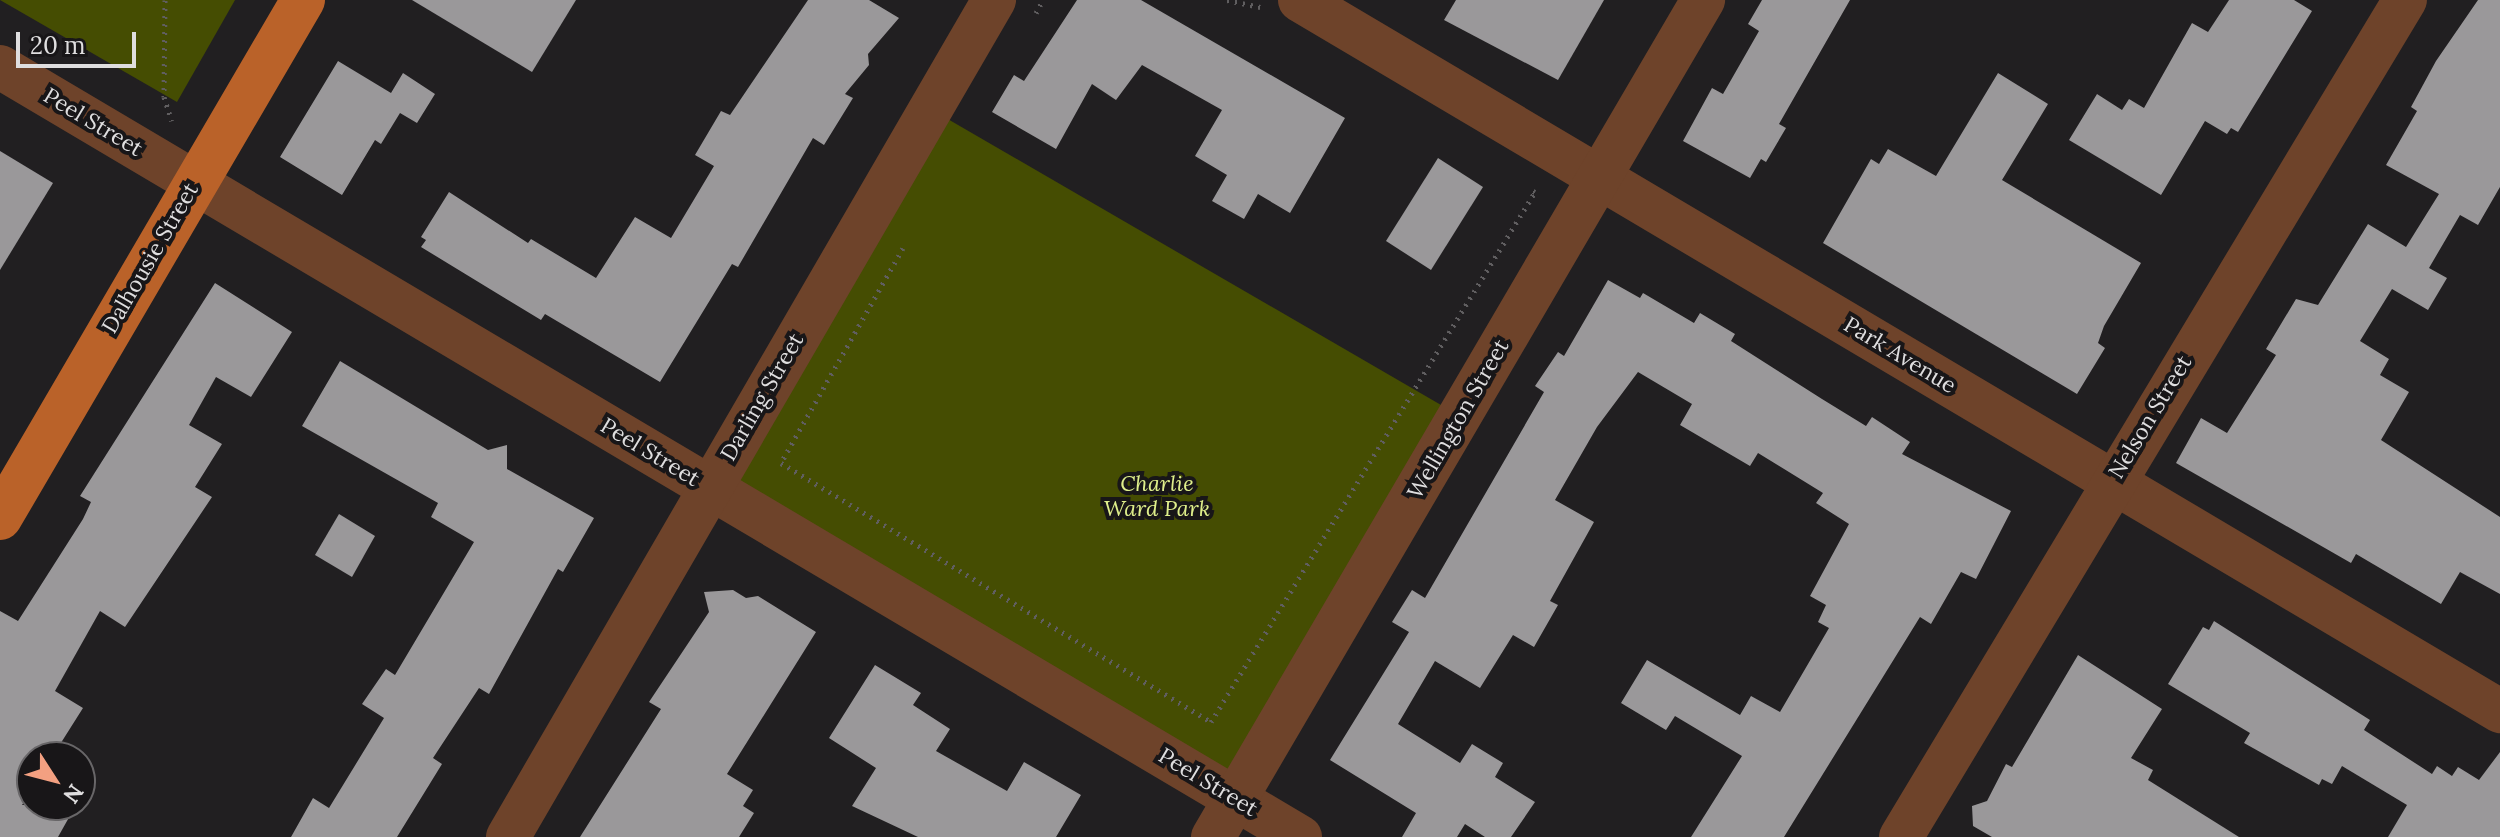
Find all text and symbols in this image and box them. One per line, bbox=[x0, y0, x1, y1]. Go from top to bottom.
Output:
scale bar bbox=[20, 16, 140, 66]
text: 20 m bbox=[30, 30, 86, 61]
street label: Peel Street bbox=[39, 82, 147, 162]
street label: Dalhousie Street bbox=[96, 178, 204, 338]
street label: Park Avenue bbox=[1839, 311, 1961, 399]
street label: Darling Street bbox=[715, 329, 809, 465]
street label: Wellington Street bbox=[1402, 335, 1514, 503]
street label: Nelson Street bbox=[2103, 351, 2197, 483]
street label: Peel Street bbox=[596, 412, 704, 492]
park label: Charlie Ward Park bbox=[1104, 470, 1210, 522]
north arrow bbox=[16, 741, 96, 821]
street label: Peel Street bbox=[1154, 742, 1262, 822]
text: N bbox=[57, 779, 90, 809]

